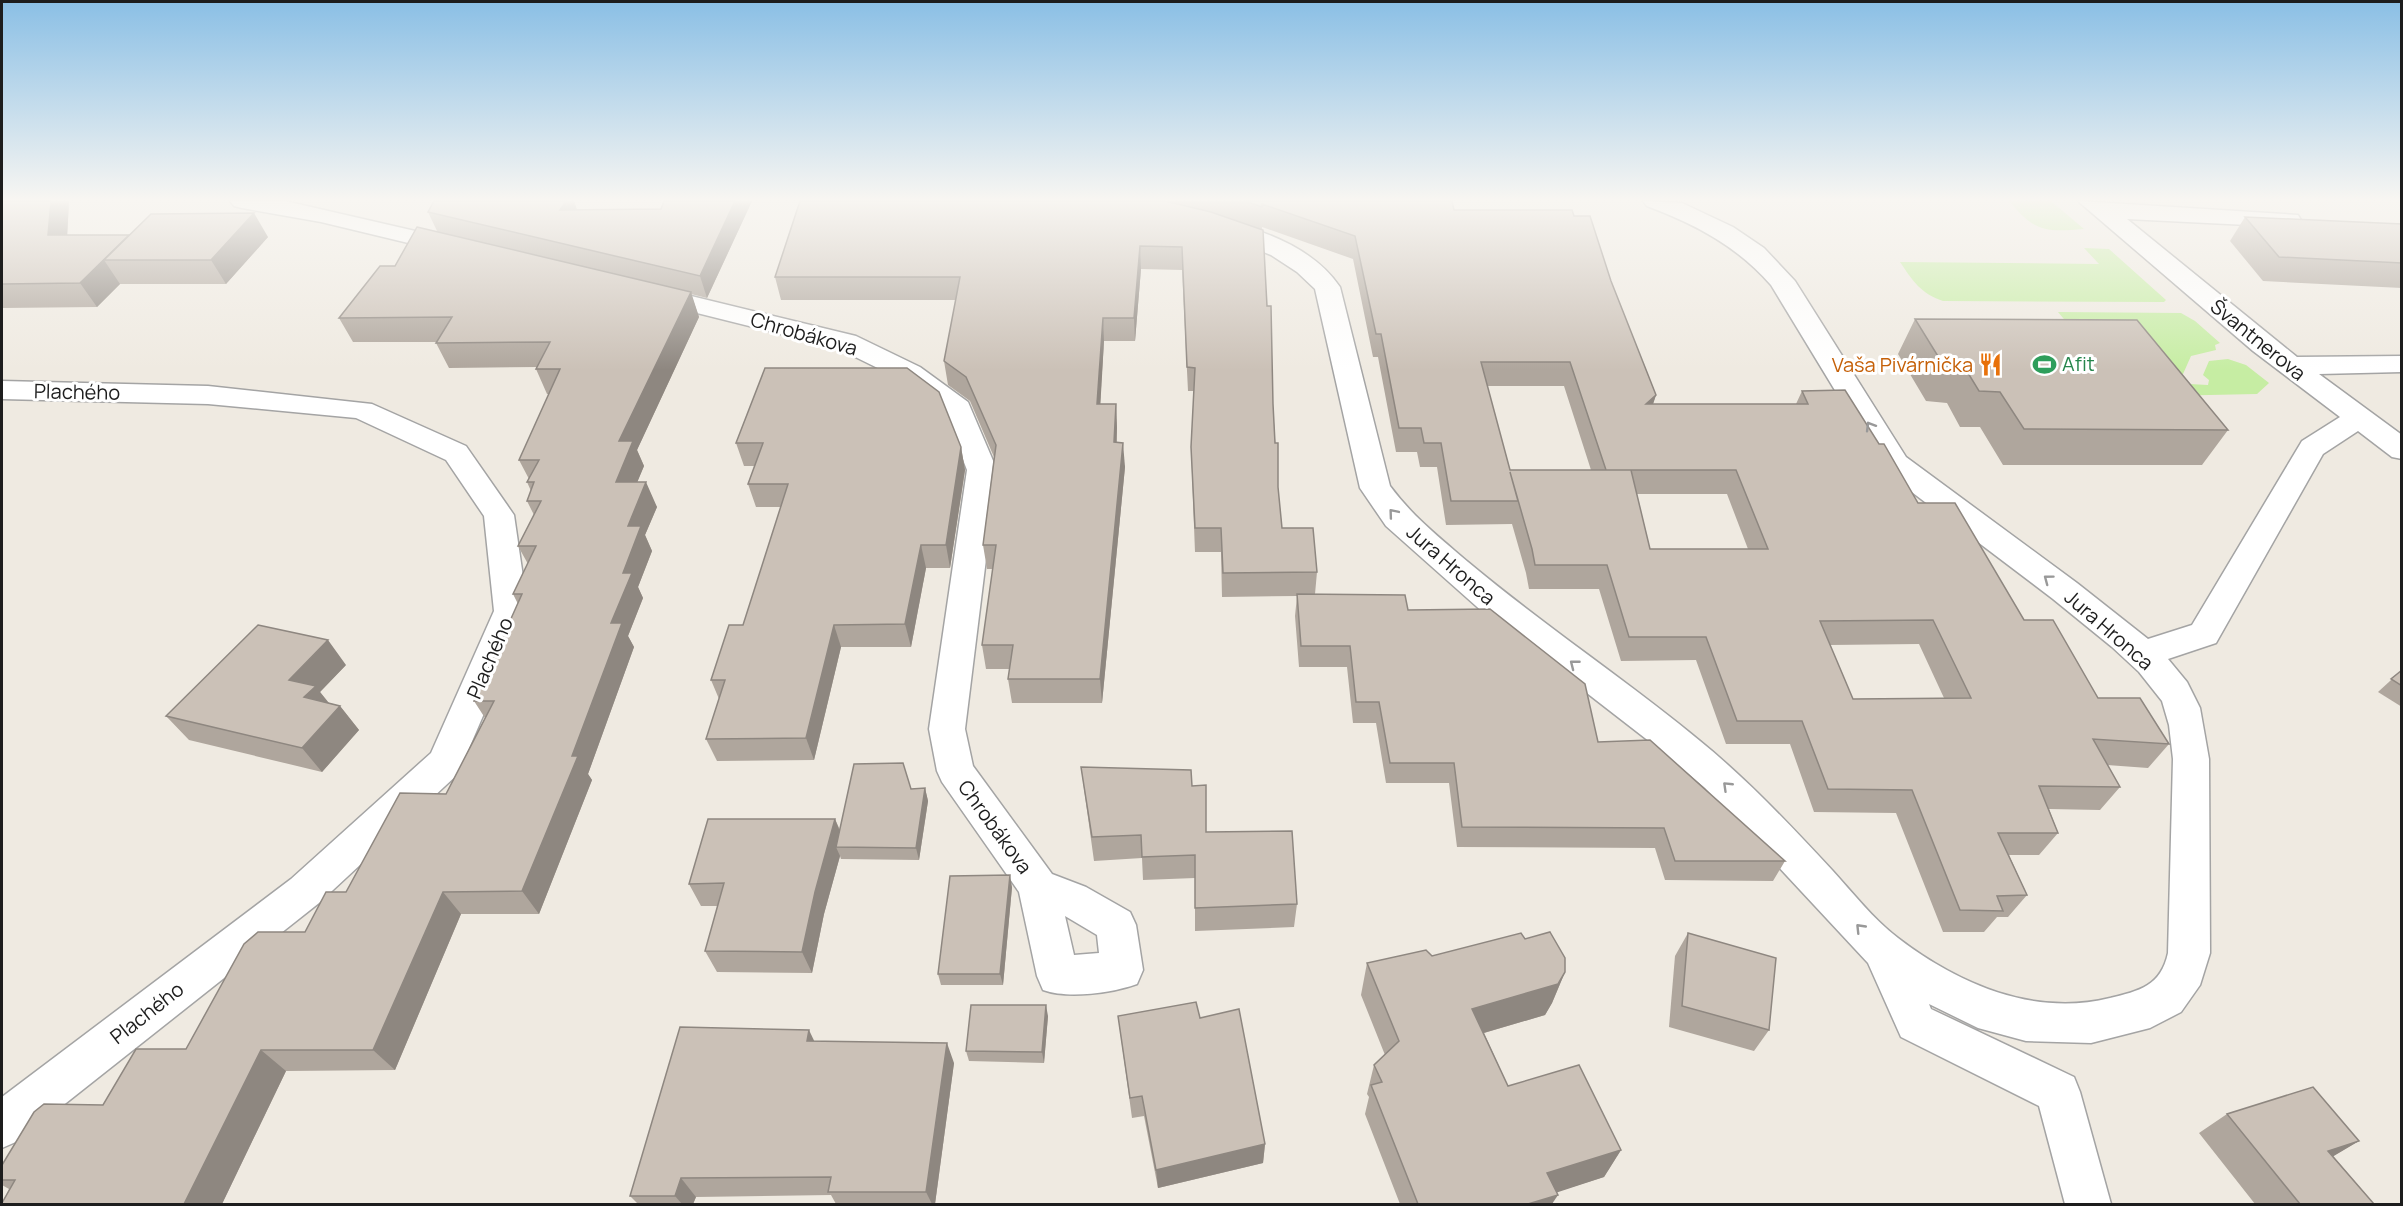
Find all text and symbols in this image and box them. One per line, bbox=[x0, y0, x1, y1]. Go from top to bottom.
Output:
street label: Švantnerova bbox=[2205, 293, 2312, 386]
street label: Chrobákova bbox=[748, 305, 861, 362]
place label: Afit bbox=[2062, 350, 2095, 377]
place label: Vaša Pivárnička bbox=[1832, 351, 1973, 378]
sports icon: Afit bbox=[2031, 351, 2057, 377]
restaurant icon: Vaša Pivárnička bbox=[1978, 352, 2004, 378]
street label: Plachého bbox=[34, 377, 121, 406]
one-way arrow bbox=[1865, 422, 1877, 432]
one-way arrow bbox=[1389, 509, 1400, 520]
street label: Jura Hronca bbox=[1401, 519, 1502, 611]
one-way arrow bbox=[2044, 575, 2055, 586]
street label: Jura Hronca bbox=[2059, 584, 2160, 676]
street label: Plachého bbox=[460, 613, 519, 703]
one-way arrow bbox=[1570, 661, 1581, 672]
street label: Chrobákova bbox=[952, 774, 1039, 879]
one-way arrow bbox=[1723, 782, 1733, 793]
one-way arrow bbox=[1856, 925, 1867, 936]
street label: Plachého bbox=[104, 975, 189, 1050]

